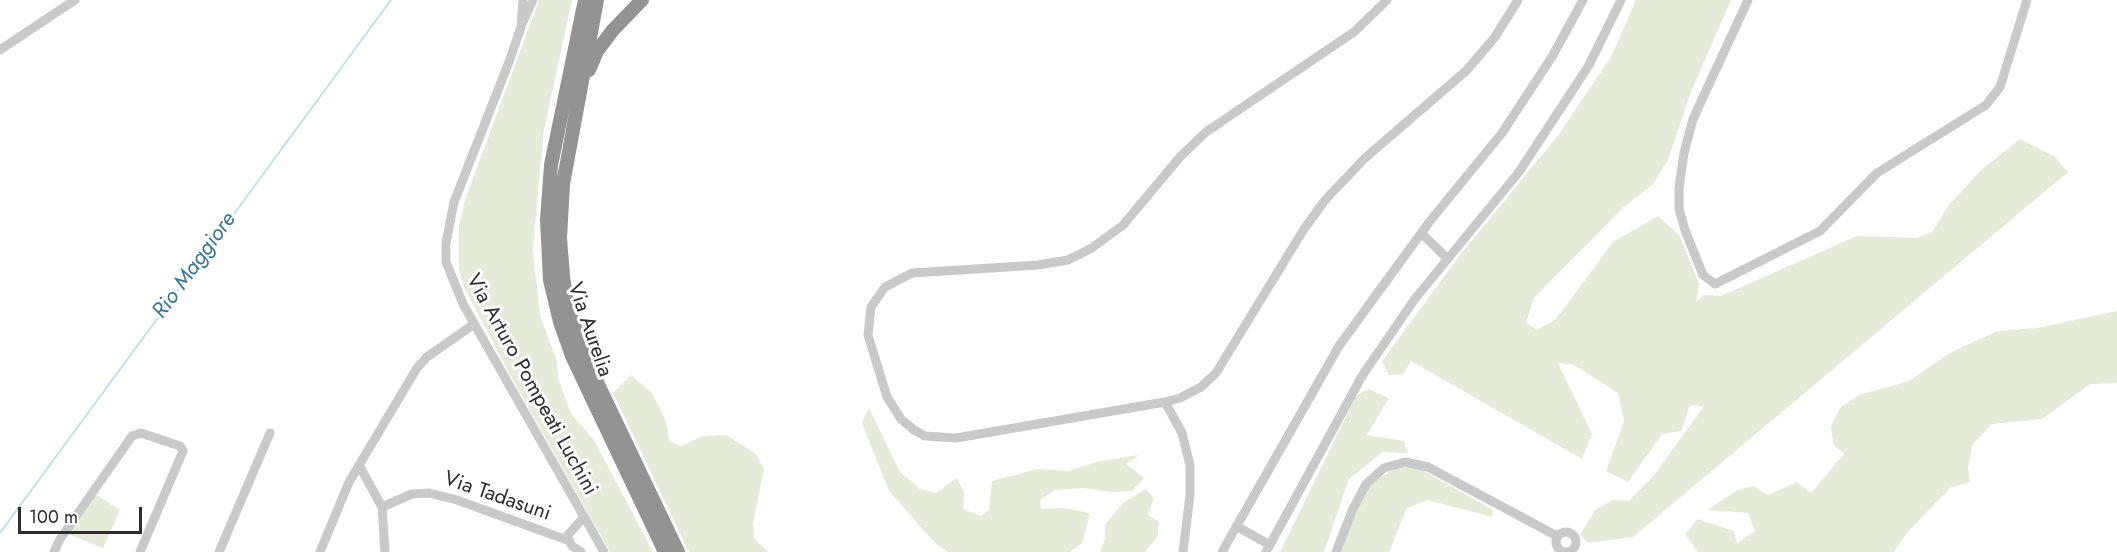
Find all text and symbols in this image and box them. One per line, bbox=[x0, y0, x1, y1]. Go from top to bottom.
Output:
water label: Rio Maggiore bbox=[148, 208, 242, 324]
street label: Via Arturo Pompeati Luchini bbox=[460, 270, 602, 500]
street label: Via Aurelia bbox=[561, 279, 617, 381]
street label: Via Tadasuni bbox=[440, 467, 554, 527]
scale bar bbox=[21, 495, 146, 533]
text: 100 m bbox=[29, 504, 78, 530]

